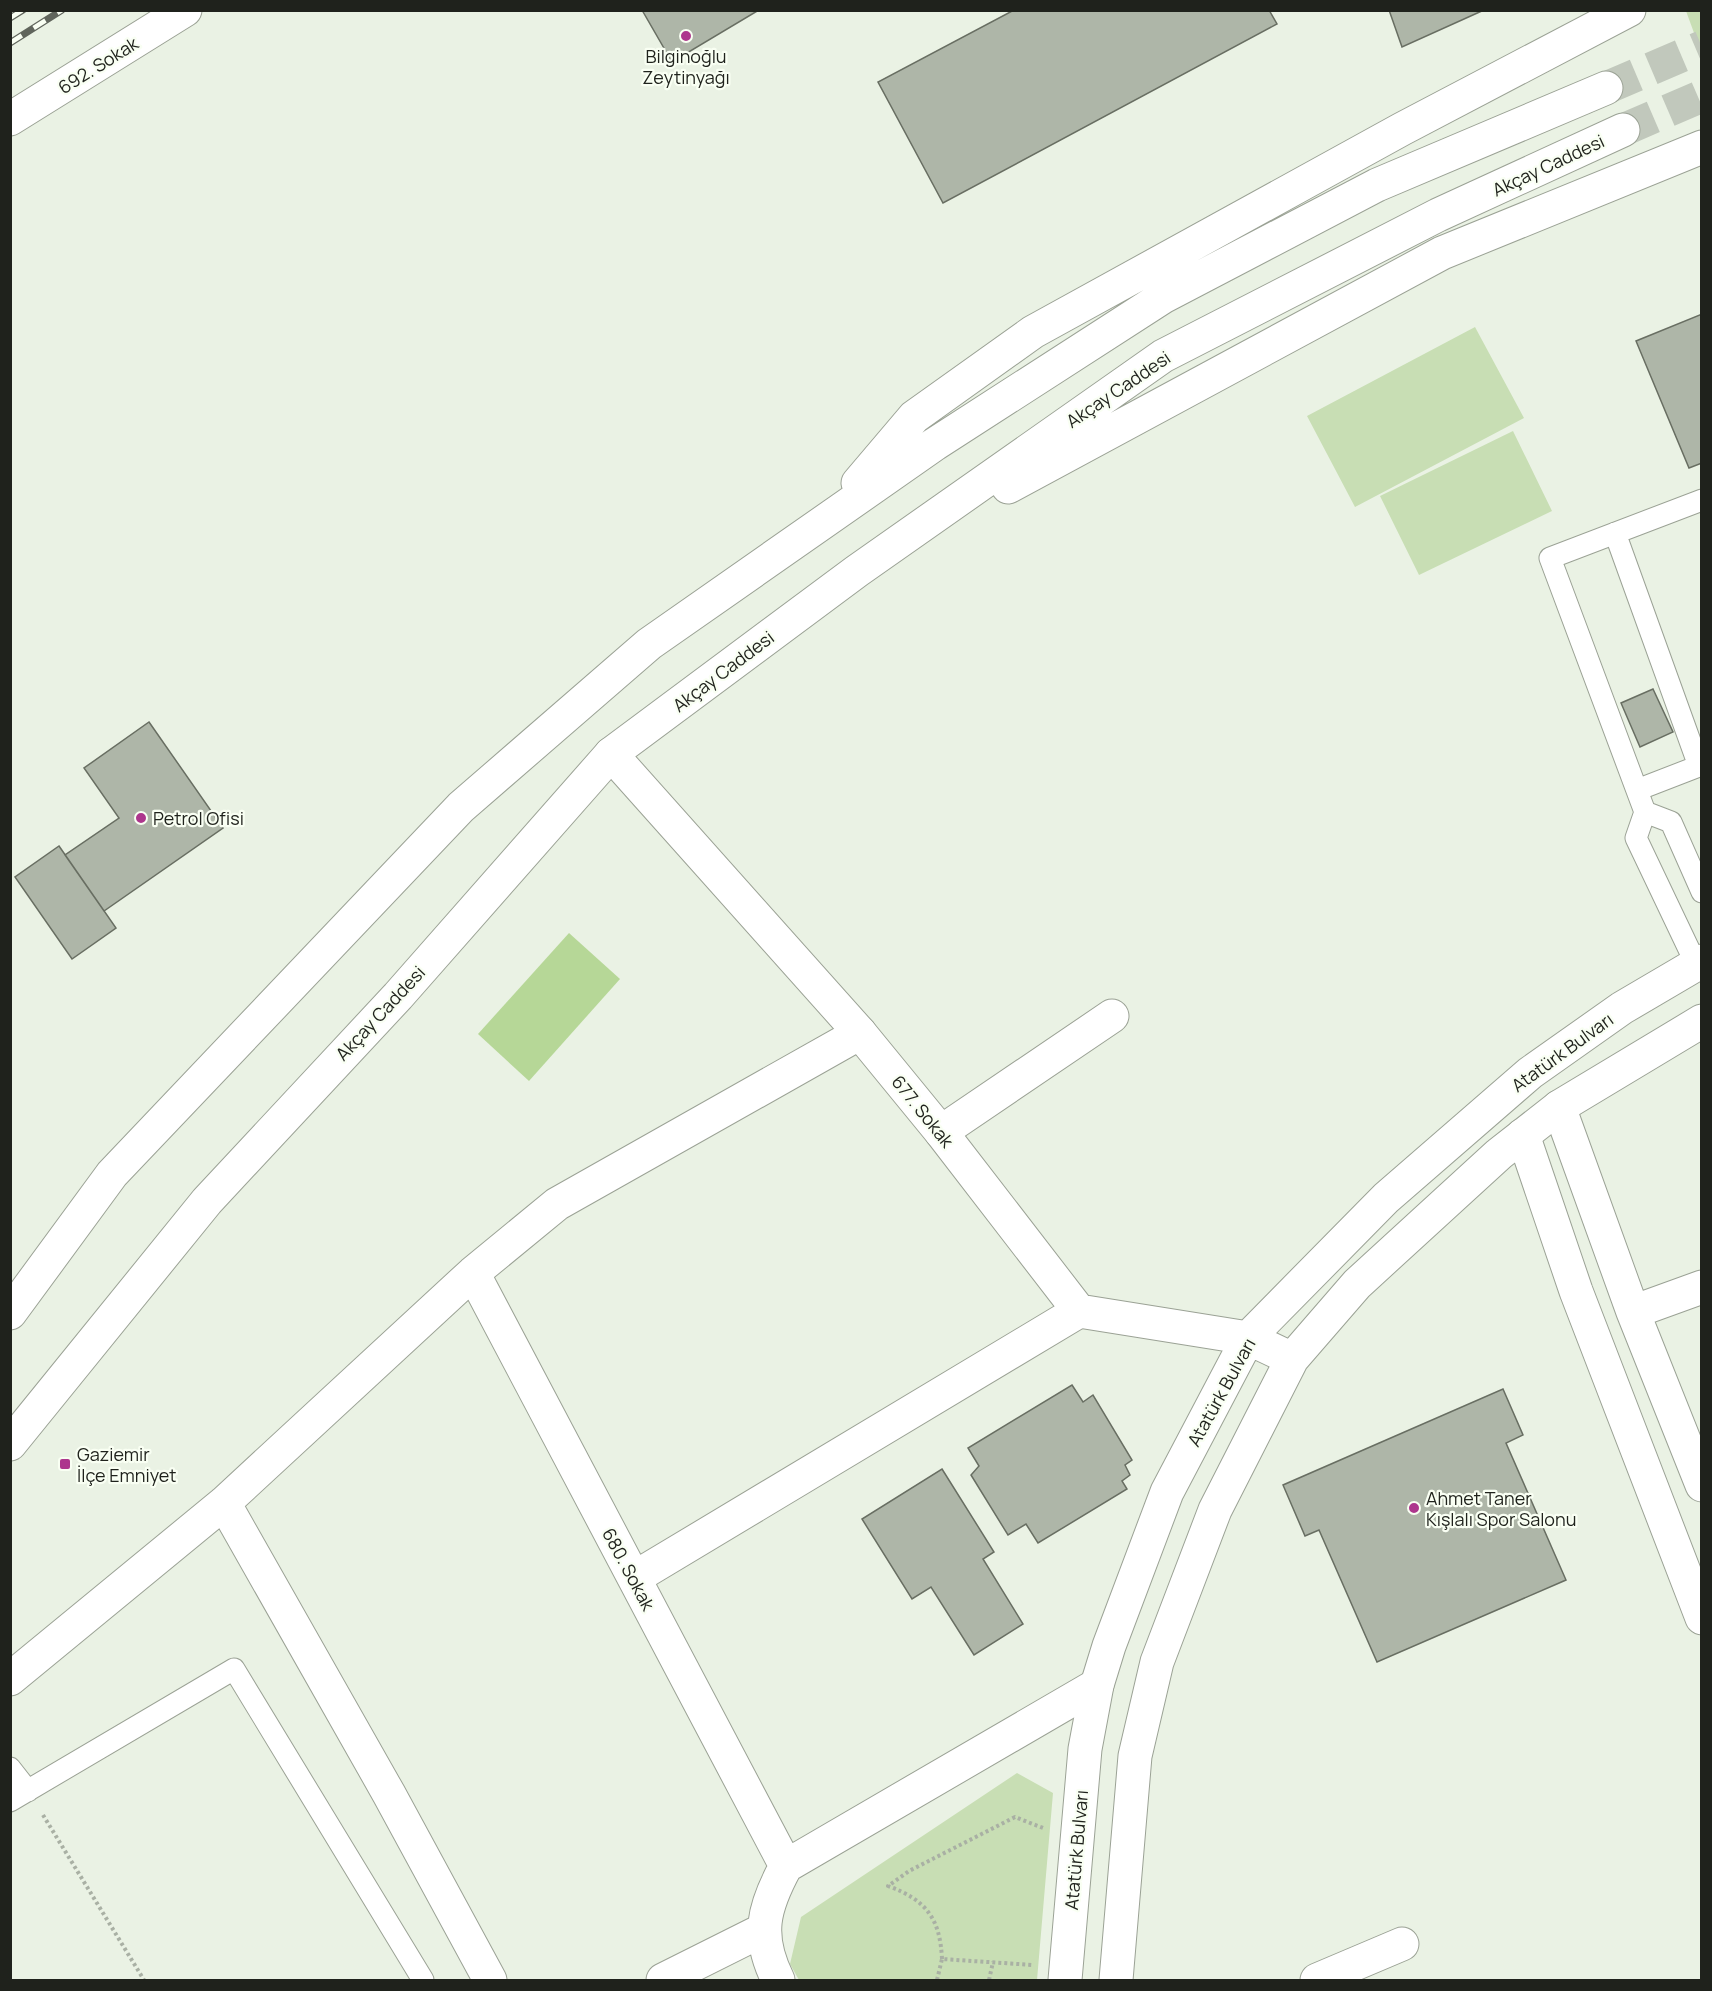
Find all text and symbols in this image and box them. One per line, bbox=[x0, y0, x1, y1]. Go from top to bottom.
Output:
marker: Bilginoğlu Zeytinyağı bbox=[679, 29, 693, 43]
street label: 692. Sokak bbox=[53, 30, 144, 99]
place label: Bilginoğlu Zeytinyağı bbox=[642, 44, 730, 89]
street label: Akçay Caddesi bbox=[1488, 129, 1608, 201]
street label: Akçay Caddesi bbox=[1061, 345, 1175, 433]
street label: Akçay Caddesi bbox=[667, 625, 779, 717]
place label: Petrol Ofisi bbox=[153, 806, 244, 830]
marker: Petrol Ofisi bbox=[134, 811, 148, 825]
street label: Akçay Caddesi bbox=[330, 961, 430, 1065]
street label: Atatürk Bulvarı bbox=[1506, 1007, 1618, 1097]
street label: 677. Sokak bbox=[887, 1070, 960, 1153]
street label: Atatürk Bulvarı bbox=[1181, 1334, 1261, 1450]
place label: Gaziemir İlçe Emniyet bbox=[77, 1442, 177, 1487]
marker: Gaziemir İlçe Emniyet bbox=[58, 1457, 72, 1471]
place label: Ahmet Taner Kışlalı Spor Salonu bbox=[1426, 1486, 1576, 1531]
marker: Ahmet Taner Kışlalı Spor Salonu bbox=[1407, 1501, 1421, 1515]
street label: 680. Sokak bbox=[597, 1523, 661, 1615]
street label: Atatürk Bulvarı bbox=[1059, 1789, 1093, 1911]

